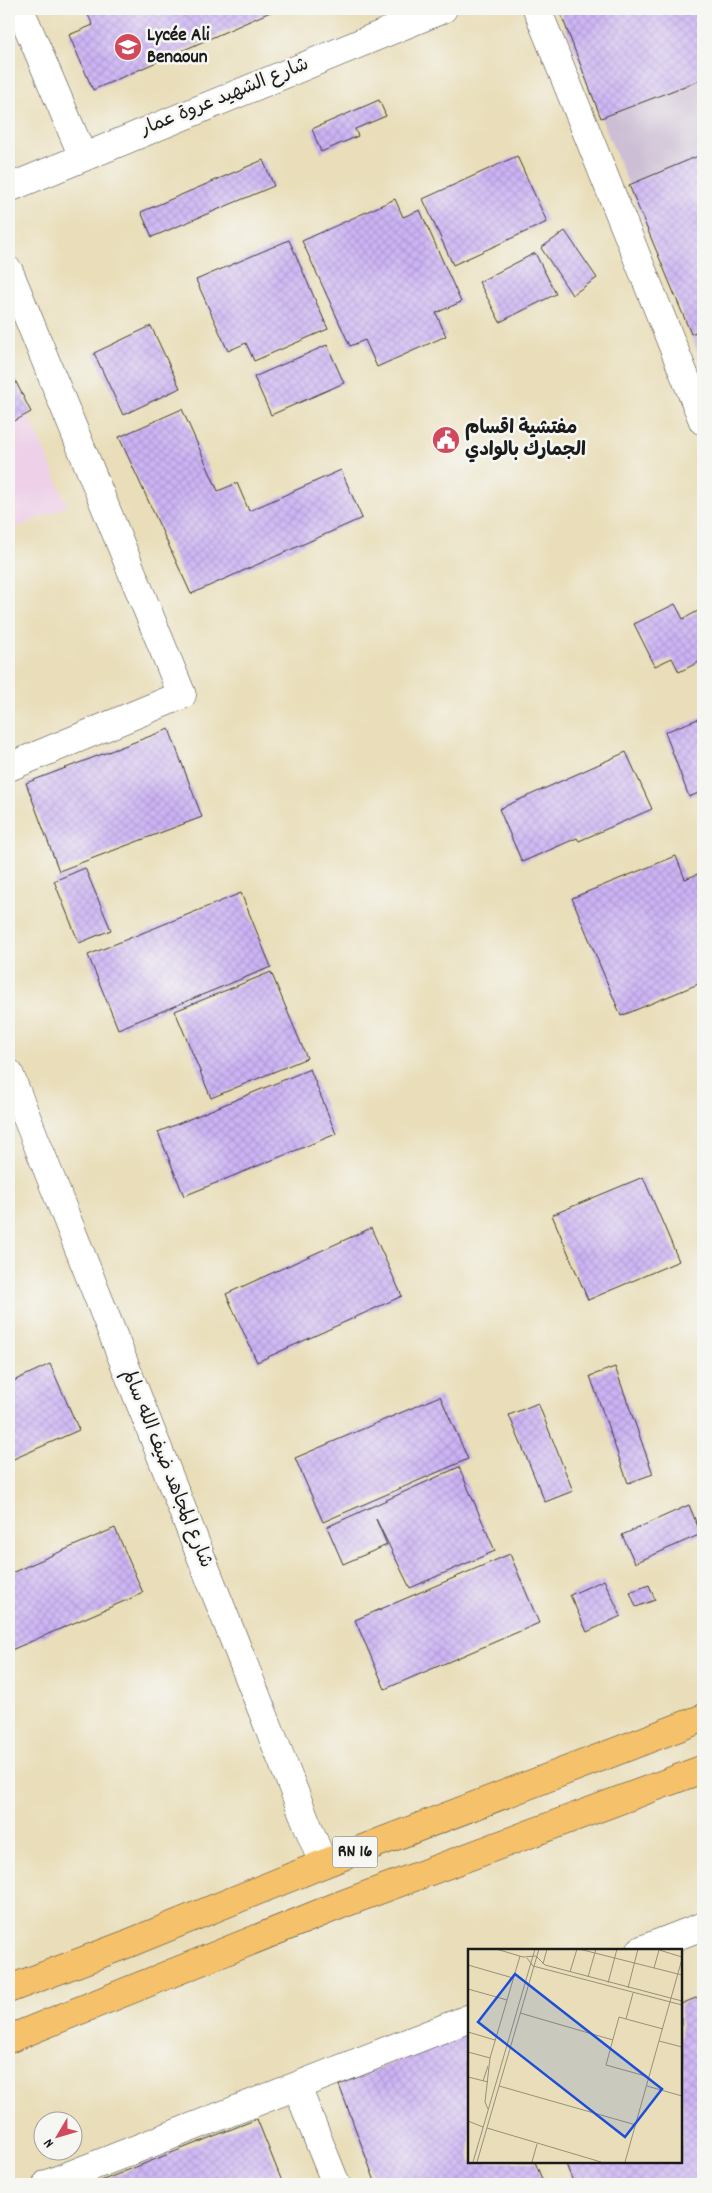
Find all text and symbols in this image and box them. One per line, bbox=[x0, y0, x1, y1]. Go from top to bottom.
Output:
place label: Lycée Ali Benaoun bbox=[147, 23, 210, 72]
school or university icon: Lycée Ali Benaoun bbox=[113, 32, 143, 62]
street label: شارع الشهيد عروة عمار bbox=[136, 52, 313, 145]
place label: مفتشية اقسام الجمارك بالوادي bbox=[465, 416, 586, 465]
public building icon: مفتشية اقسام الجمارك بالوادي bbox=[431, 425, 461, 455]
street label: شارع المجاهد ضيف الله سالم bbox=[114, 1366, 218, 1572]
road number: RN 16 bbox=[332, 1836, 378, 1868]
inset map bbox=[468, 1949, 682, 2163]
north arrow bbox=[32, 2110, 82, 2160]
text: N bbox=[39, 2134, 59, 2152]

